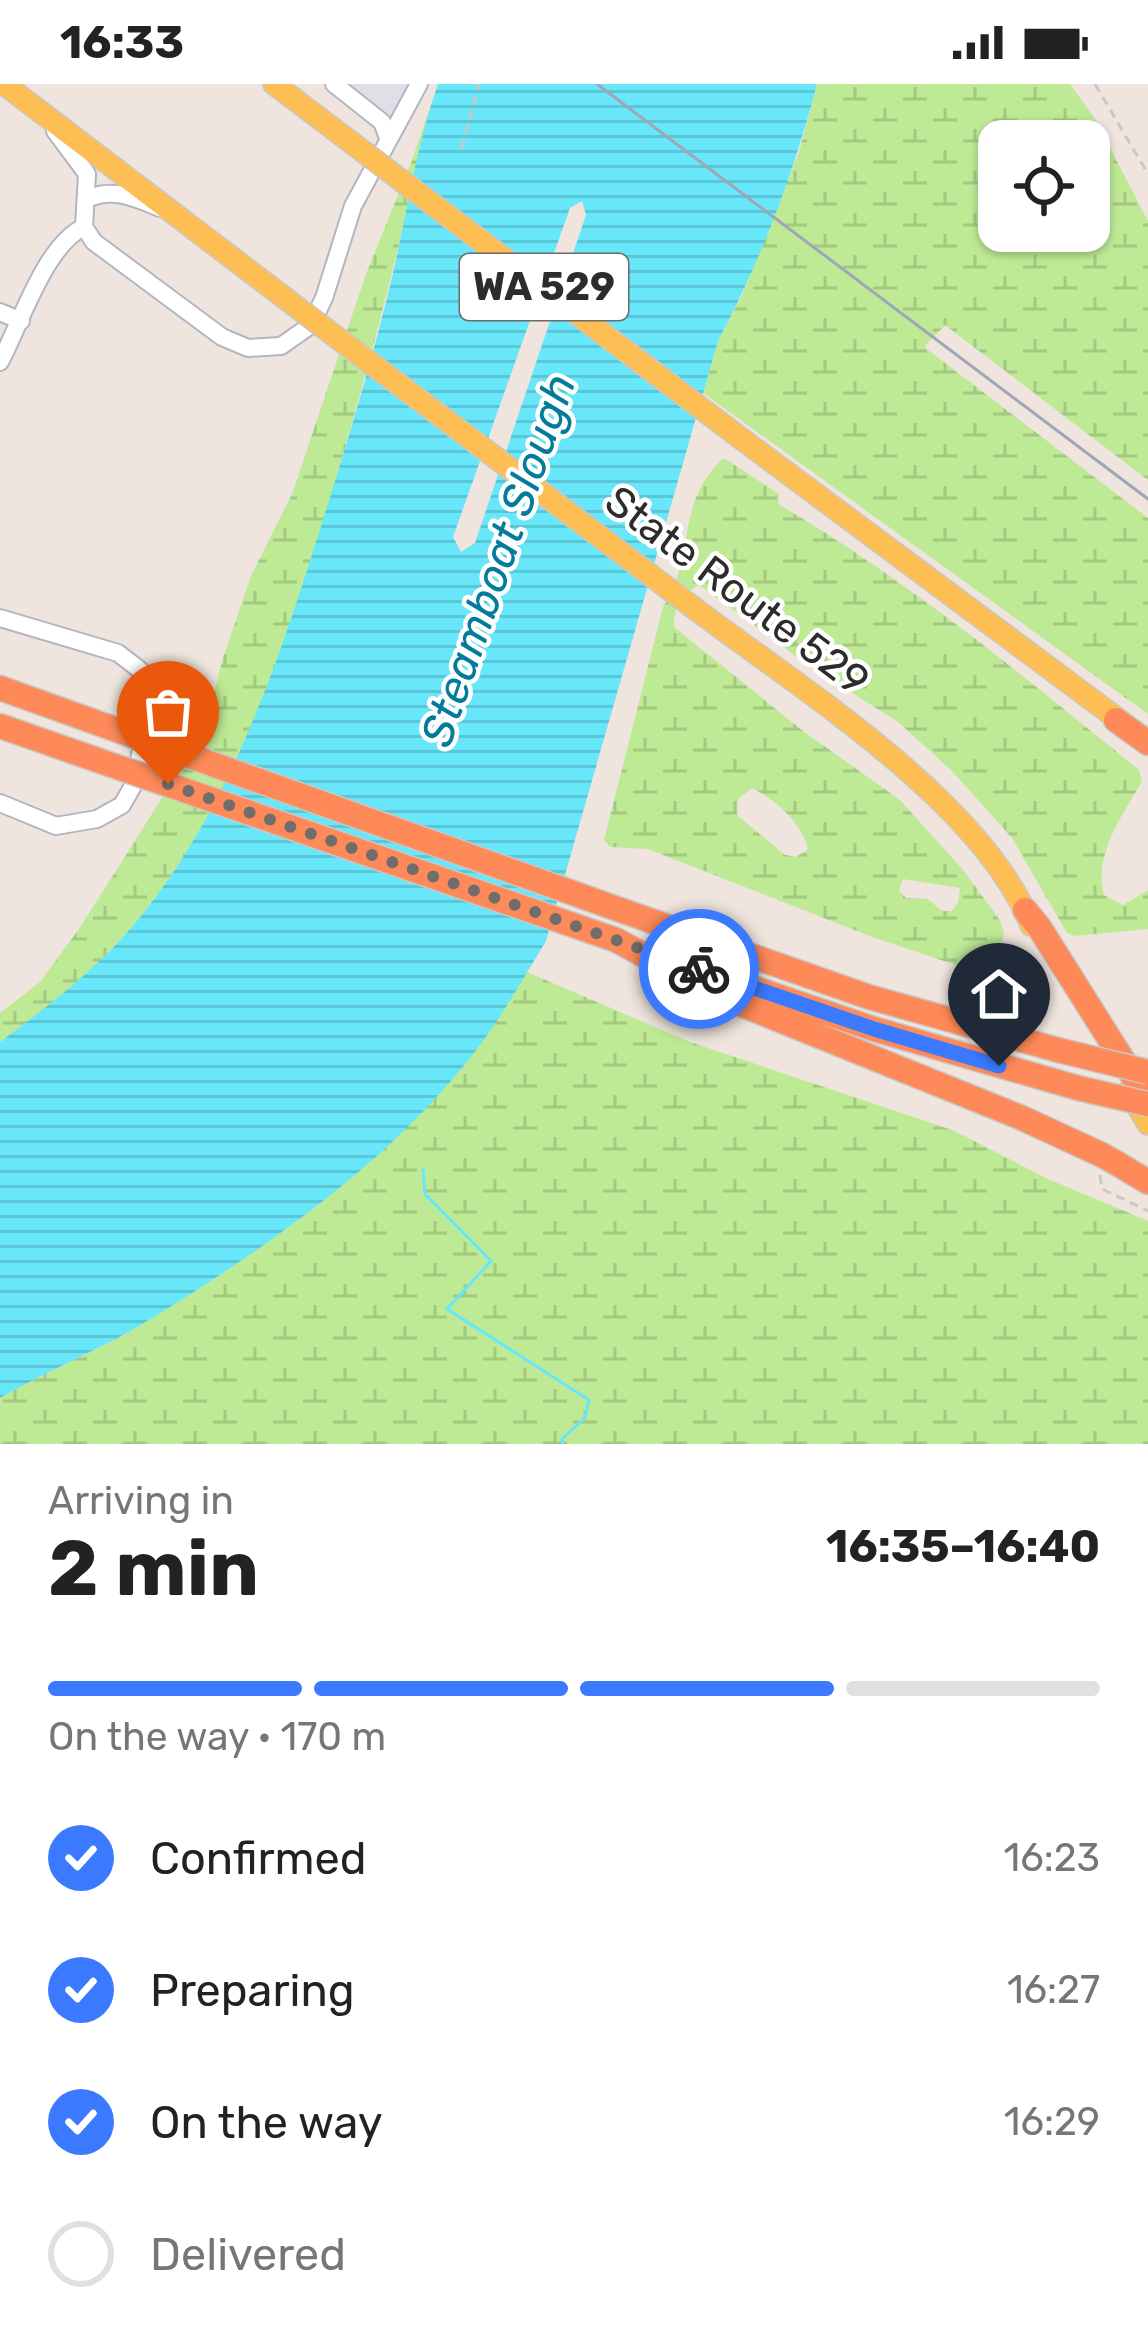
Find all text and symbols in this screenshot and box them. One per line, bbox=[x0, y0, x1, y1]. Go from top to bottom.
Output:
text: 16:33 bbox=[60, 16, 184, 69]
map controls bbox=[978, 120, 1110, 252]
button: locate bbox=[978, 120, 1110, 252]
road number: WA 529 bbox=[460, 254, 628, 320]
water label: Steamboat Slough bbox=[409, 367, 587, 753]
street label: State Route 529 bbox=[595, 476, 879, 706]
pin bbox=[117, 661, 219, 784]
icon: bag bbox=[135, 679, 201, 745]
courier bbox=[639, 909, 759, 1029]
icon: bike bbox=[666, 936, 732, 1002]
pin bbox=[948, 943, 1050, 1066]
icon: home bbox=[966, 961, 1032, 1027]
text: Arriving in bbox=[48, 1478, 234, 1524]
text: 16:35–16:40 bbox=[826, 1520, 1100, 1573]
text: 2 min bbox=[48, 1522, 259, 1615]
text: On the way · 170 m bbox=[48, 1714, 386, 1760]
icon: check bbox=[48, 1825, 114, 1891]
text: Confirmed bbox=[150, 1832, 367, 1885]
text: 16:23 bbox=[1003, 1835, 1100, 1881]
icon: check bbox=[48, 1957, 114, 2023]
text: Preparing bbox=[150, 1964, 355, 2017]
text: 16:27 bbox=[1007, 1967, 1100, 2013]
icon: check bbox=[48, 2089, 114, 2155]
text: On the way bbox=[150, 2096, 383, 2149]
text: 16:29 bbox=[1004, 2099, 1100, 2145]
text: Delivered bbox=[150, 2228, 346, 2281]

